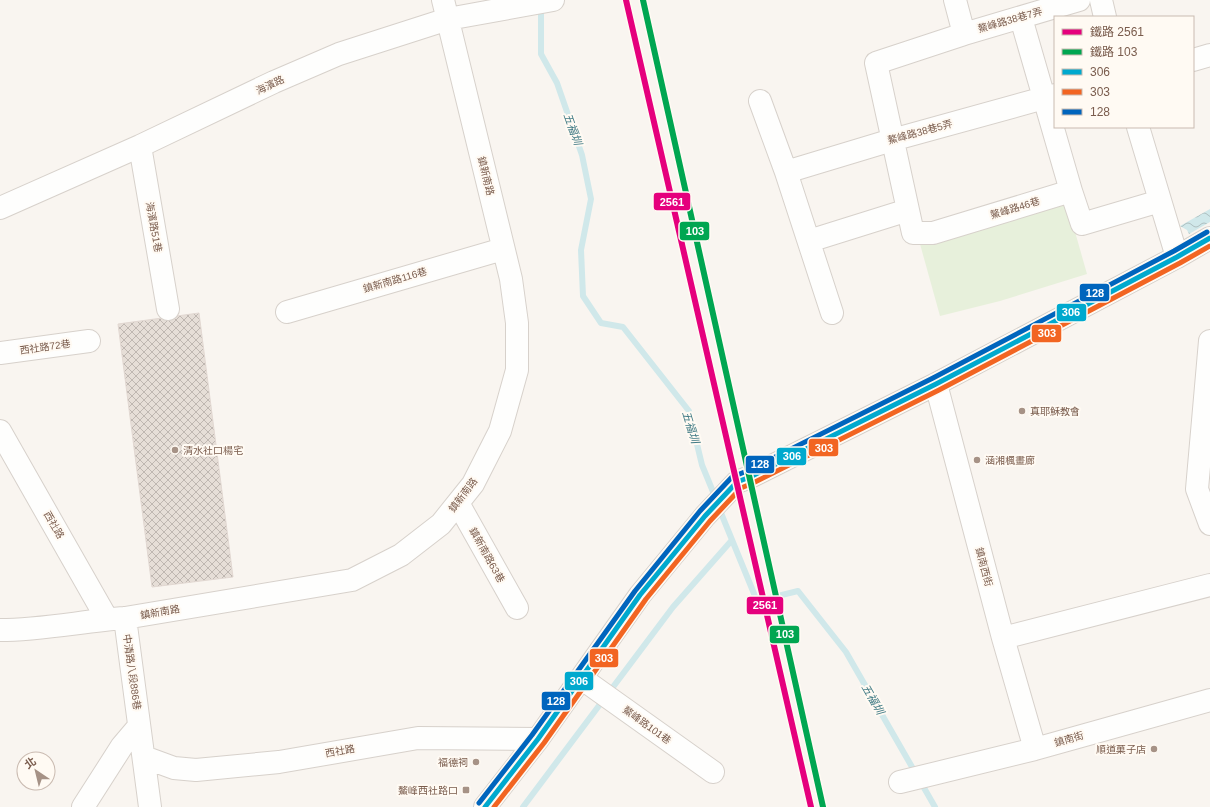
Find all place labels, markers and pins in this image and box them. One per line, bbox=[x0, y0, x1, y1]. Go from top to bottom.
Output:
marker: 真耶穌教會 bbox=[1017, 406, 1027, 416]
place label: 真耶穌教會 bbox=[1030, 406, 1080, 417]
marker: 清水社口楊宅 bbox=[170, 445, 180, 455]
place label: 清水社口楊宅 bbox=[183, 445, 243, 456]
marker: 涵湘楓畫廊 bbox=[972, 455, 982, 465]
place label: 涵湘楓畫廊 bbox=[985, 455, 1035, 466]
place label: 順道菓子店 bbox=[1096, 744, 1146, 755]
marker: 順道菓子店 bbox=[1149, 744, 1159, 754]
place label: 福德祠 bbox=[438, 757, 468, 768]
marker: 福德祠 bbox=[471, 757, 481, 767]
place label: 鰲峰西社路口 bbox=[398, 785, 458, 796]
marker: 鰲峰西社路口 bbox=[461, 785, 471, 795]

